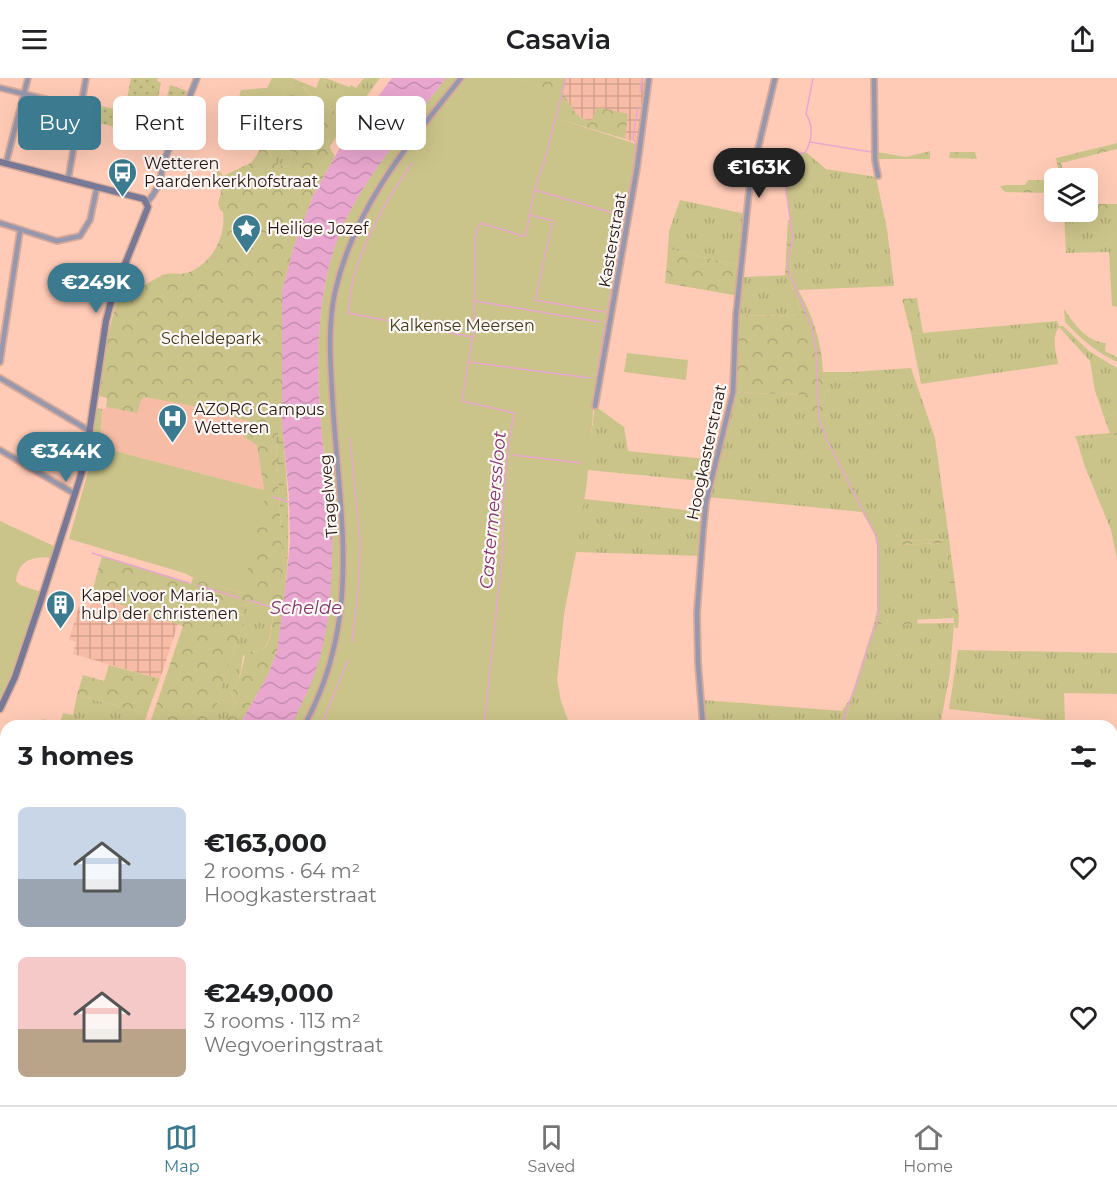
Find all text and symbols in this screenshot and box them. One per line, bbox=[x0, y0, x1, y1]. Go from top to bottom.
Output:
icon: menu bbox=[18, 23, 51, 56]
text: Casavia bbox=[506, 23, 611, 56]
icon: share bbox=[1066, 23, 1099, 56]
chip: Buy bbox=[18, 96, 101, 150]
chip: Rent bbox=[113, 96, 206, 150]
chip: Filters bbox=[218, 96, 324, 150]
chip: New bbox=[336, 96, 426, 150]
pin: €163K bbox=[717, 148, 801, 199]
place label: Wetteren Paardenkerkhofstraat bbox=[144, 154, 319, 191]
text: €163K bbox=[727, 155, 791, 179]
bus stop icon: Wetteren Paardenkerkhofstraat bbox=[107, 156, 139, 198]
map controls bbox=[1044, 168, 1098, 222]
button: layers bbox=[1044, 168, 1098, 222]
street label: Kasterstraat bbox=[595, 191, 630, 289]
place icon: Heilige Jozef bbox=[230, 212, 262, 254]
place label: Heilige Jozef bbox=[267, 219, 369, 238]
pin: €249K bbox=[54, 263, 138, 314]
text: €249K bbox=[62, 270, 131, 294]
park label: Kalkense Meersen bbox=[389, 316, 535, 335]
park label: Scheldepark bbox=[161, 329, 261, 348]
street label: Hoogkasterstraat bbox=[683, 382, 730, 522]
place label: AZORG Campus Wetteren bbox=[194, 400, 325, 437]
hospital icon: AZORG Campus Wetteren bbox=[157, 402, 189, 444]
water label: Castermeerssloot bbox=[475, 429, 511, 590]
pin: €344K bbox=[24, 432, 108, 483]
text: €344K bbox=[31, 439, 101, 463]
street label: Tragelweg bbox=[315, 454, 342, 538]
place label: Kapel voor Maria, hulp der christenen bbox=[81, 586, 238, 623]
building icon: Kapel voor Maria, hulp der christenen bbox=[44, 588, 76, 630]
water label: Schelde bbox=[270, 597, 342, 619]
text: 3 homes bbox=[18, 740, 133, 772]
icon: filters bbox=[1067, 740, 1100, 773]
text: €163,000 bbox=[204, 827, 327, 859]
icon: home bbox=[66, 831, 138, 903]
icon: heart bbox=[1067, 851, 1100, 884]
text: 2 rooms · 64 m² bbox=[204, 859, 360, 883]
text: Hoogkasterstraat bbox=[204, 883, 377, 907]
text: €249,000 bbox=[204, 977, 334, 1009]
icon: home bbox=[66, 981, 138, 1053]
icon: heart bbox=[1067, 1001, 1100, 1034]
text: 3 rooms · 113 m² bbox=[204, 1009, 361, 1033]
text: Wegvoeringstraat bbox=[204, 1033, 383, 1057]
tab: Map bbox=[164, 1121, 200, 1176]
tab: Saved bbox=[527, 1121, 575, 1176]
tab: Home bbox=[903, 1121, 953, 1176]

